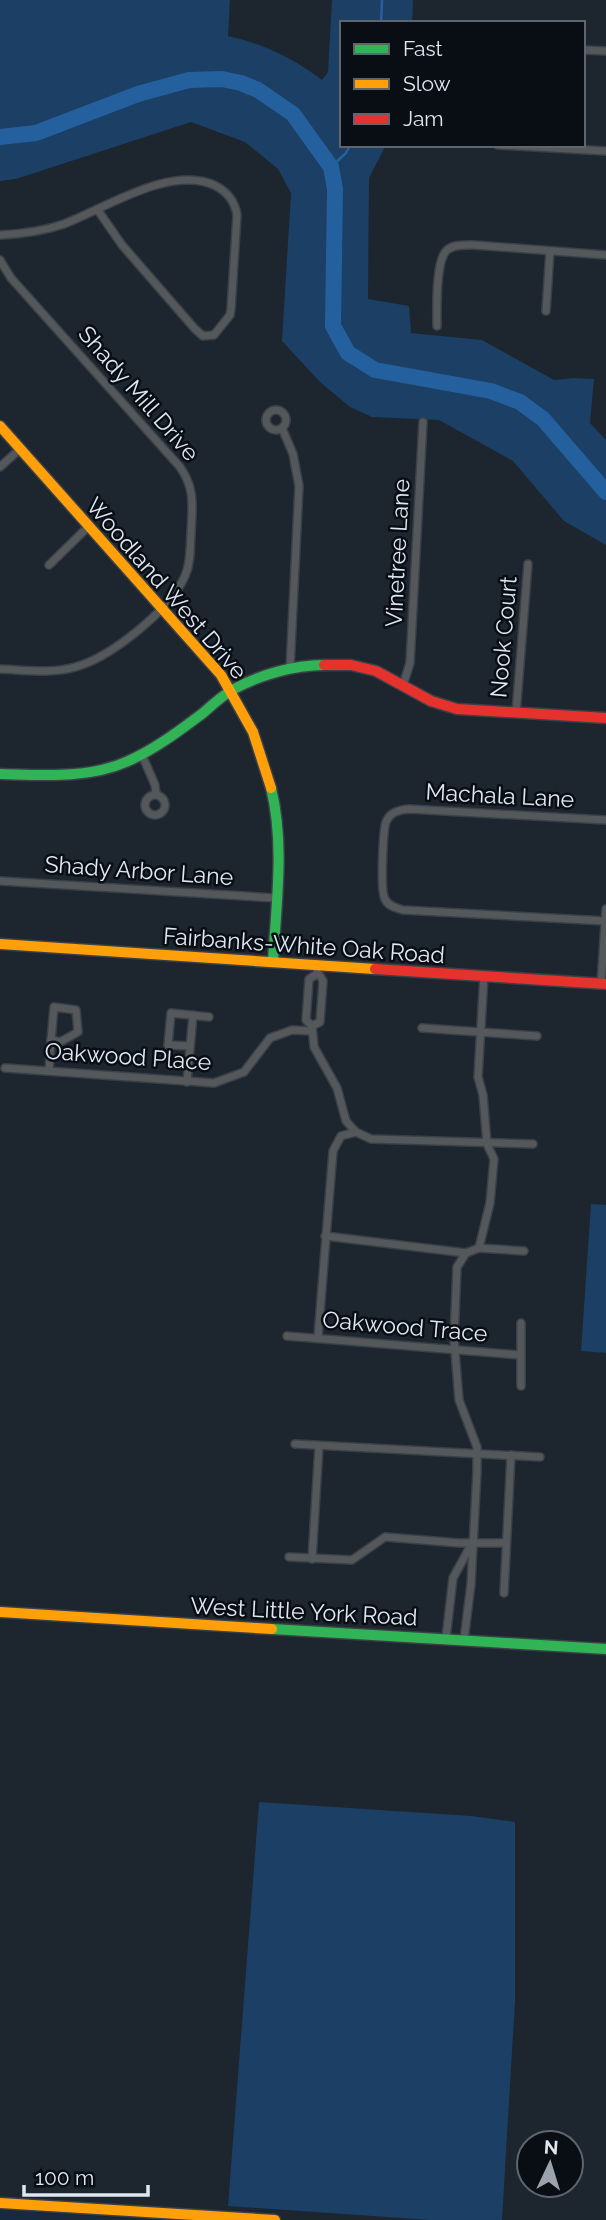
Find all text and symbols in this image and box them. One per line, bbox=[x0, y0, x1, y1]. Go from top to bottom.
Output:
legend bbox=[340, 21, 585, 147]
text: Fast bbox=[403, 36, 443, 61]
text: Slow bbox=[403, 71, 451, 96]
text: Jam bbox=[403, 106, 444, 131]
street label: Shady Mill Drive bbox=[73, 320, 205, 466]
street label: Vinetree Lane bbox=[380, 478, 414, 628]
street label: Woodland West Drive bbox=[81, 492, 253, 684]
street label: Nook Court bbox=[484, 575, 522, 699]
street label: Machala Lane bbox=[425, 778, 575, 812]
street label: Shady Arbor Lane bbox=[44, 850, 234, 890]
street label: Fairbanks-White Oak Road bbox=[162, 922, 446, 968]
street label: Oakwood Place bbox=[44, 1037, 212, 1075]
street label: Oakwood Trace bbox=[321, 1305, 489, 1347]
street label: West Little York Road bbox=[190, 1592, 418, 1630]
north arrow bbox=[515, 2129, 585, 2199]
text: N bbox=[543, 2136, 559, 2159]
scale bar bbox=[24, 2154, 149, 2198]
text: 100 m bbox=[35, 2165, 94, 2190]

